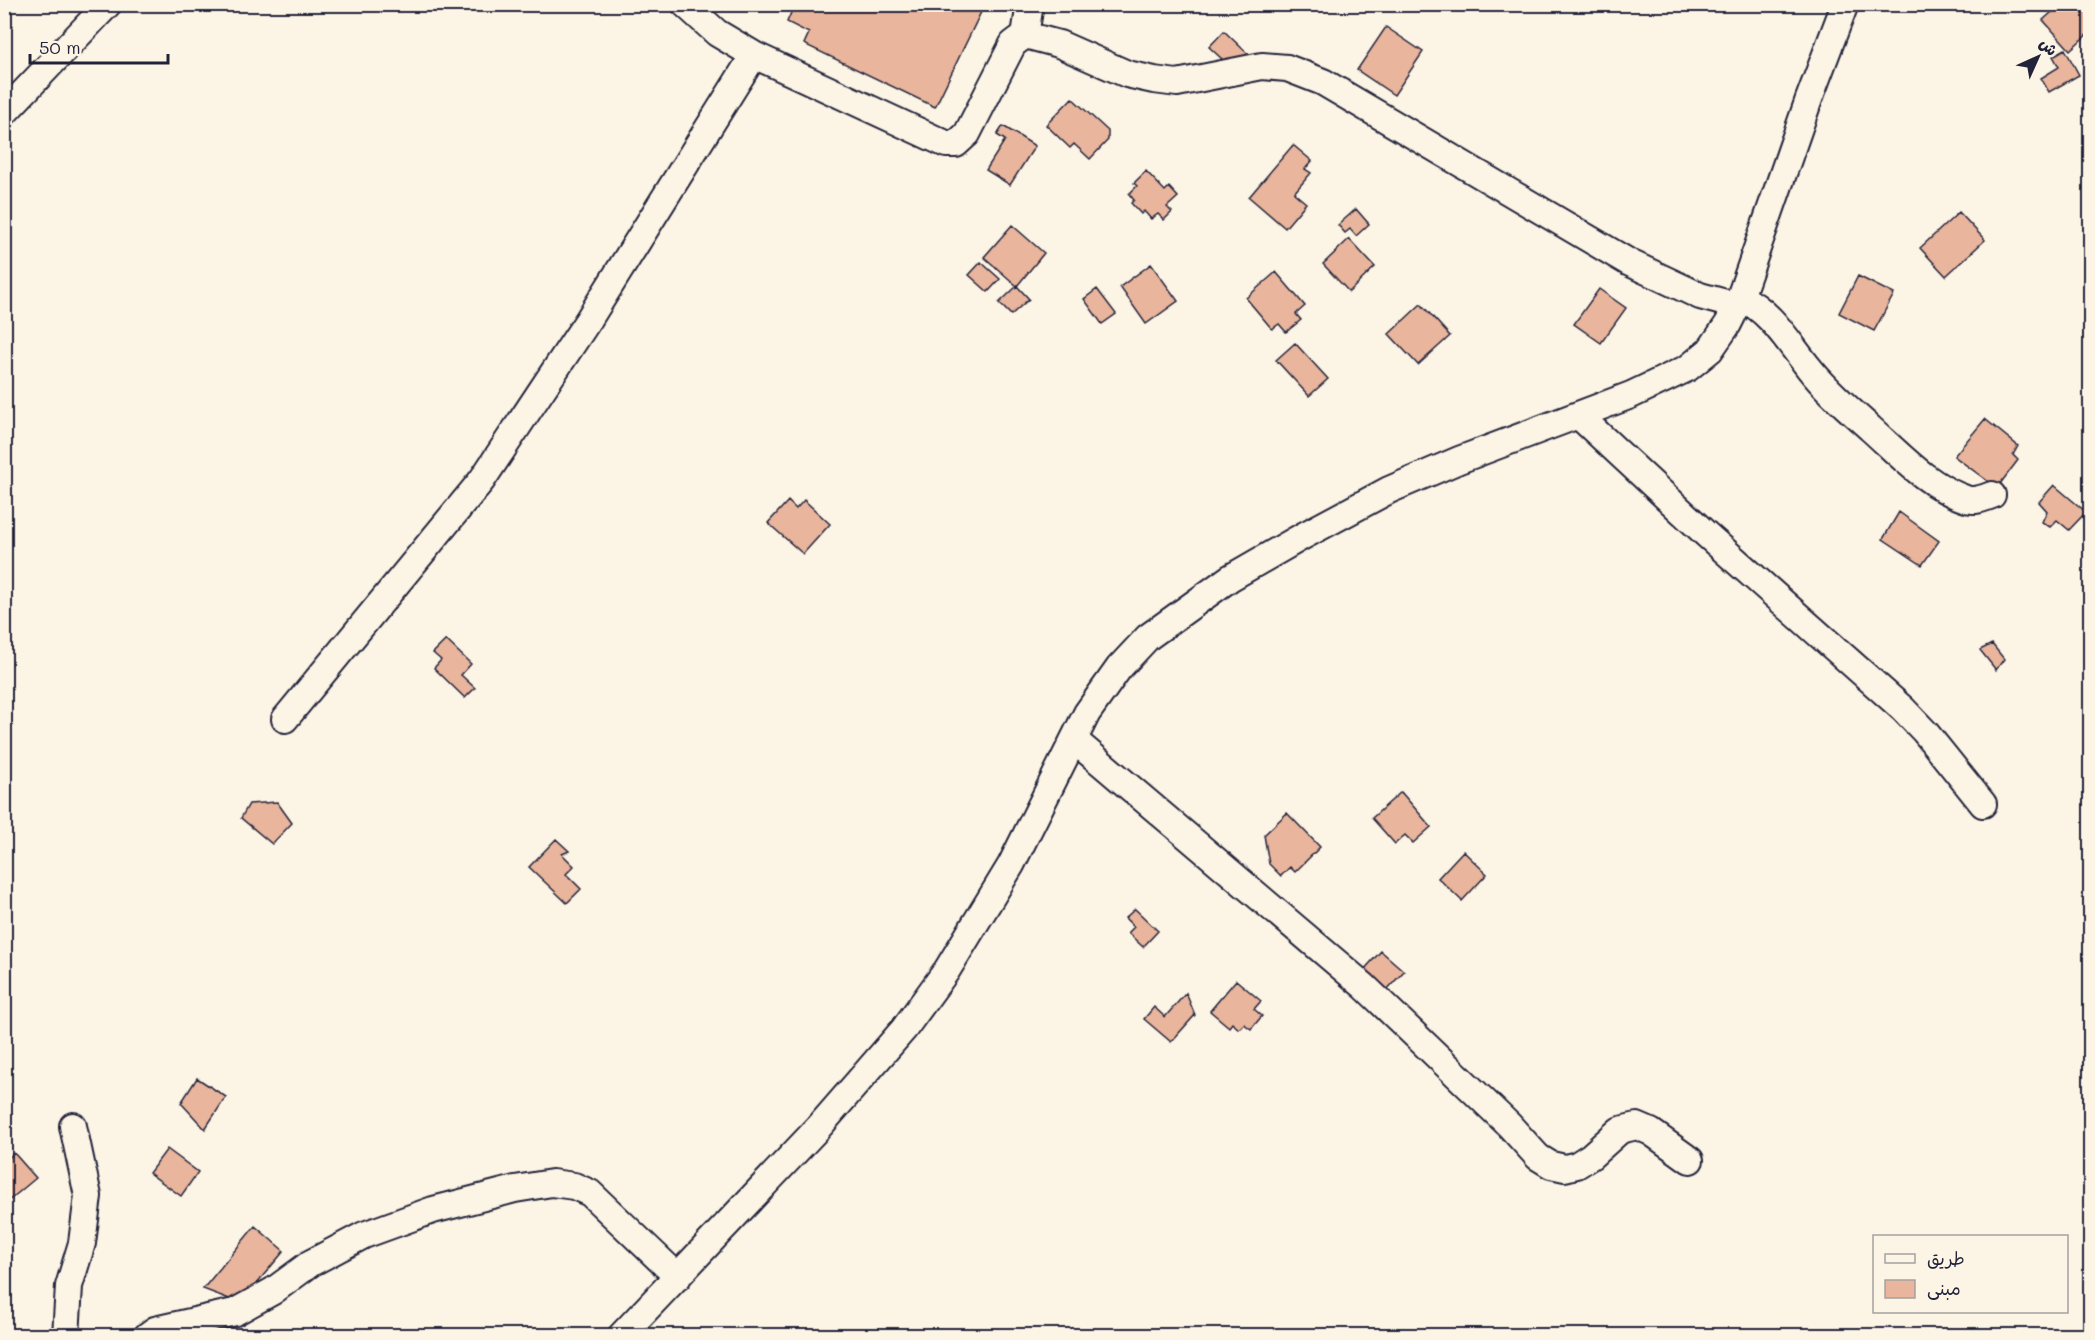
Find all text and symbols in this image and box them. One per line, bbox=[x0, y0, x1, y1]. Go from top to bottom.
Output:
scale bar bbox=[30, 27, 168, 65]
north arrow bbox=[2008, 27, 2068, 87]
text: ش bbox=[2035, 32, 2063, 60]
text: 50 m bbox=[39, 35, 81, 59]
legend bbox=[1873, 1235, 2068, 1313]
text: طريق bbox=[1927, 1246, 1965, 1270]
text: مبنى bbox=[1927, 1276, 1961, 1300]

